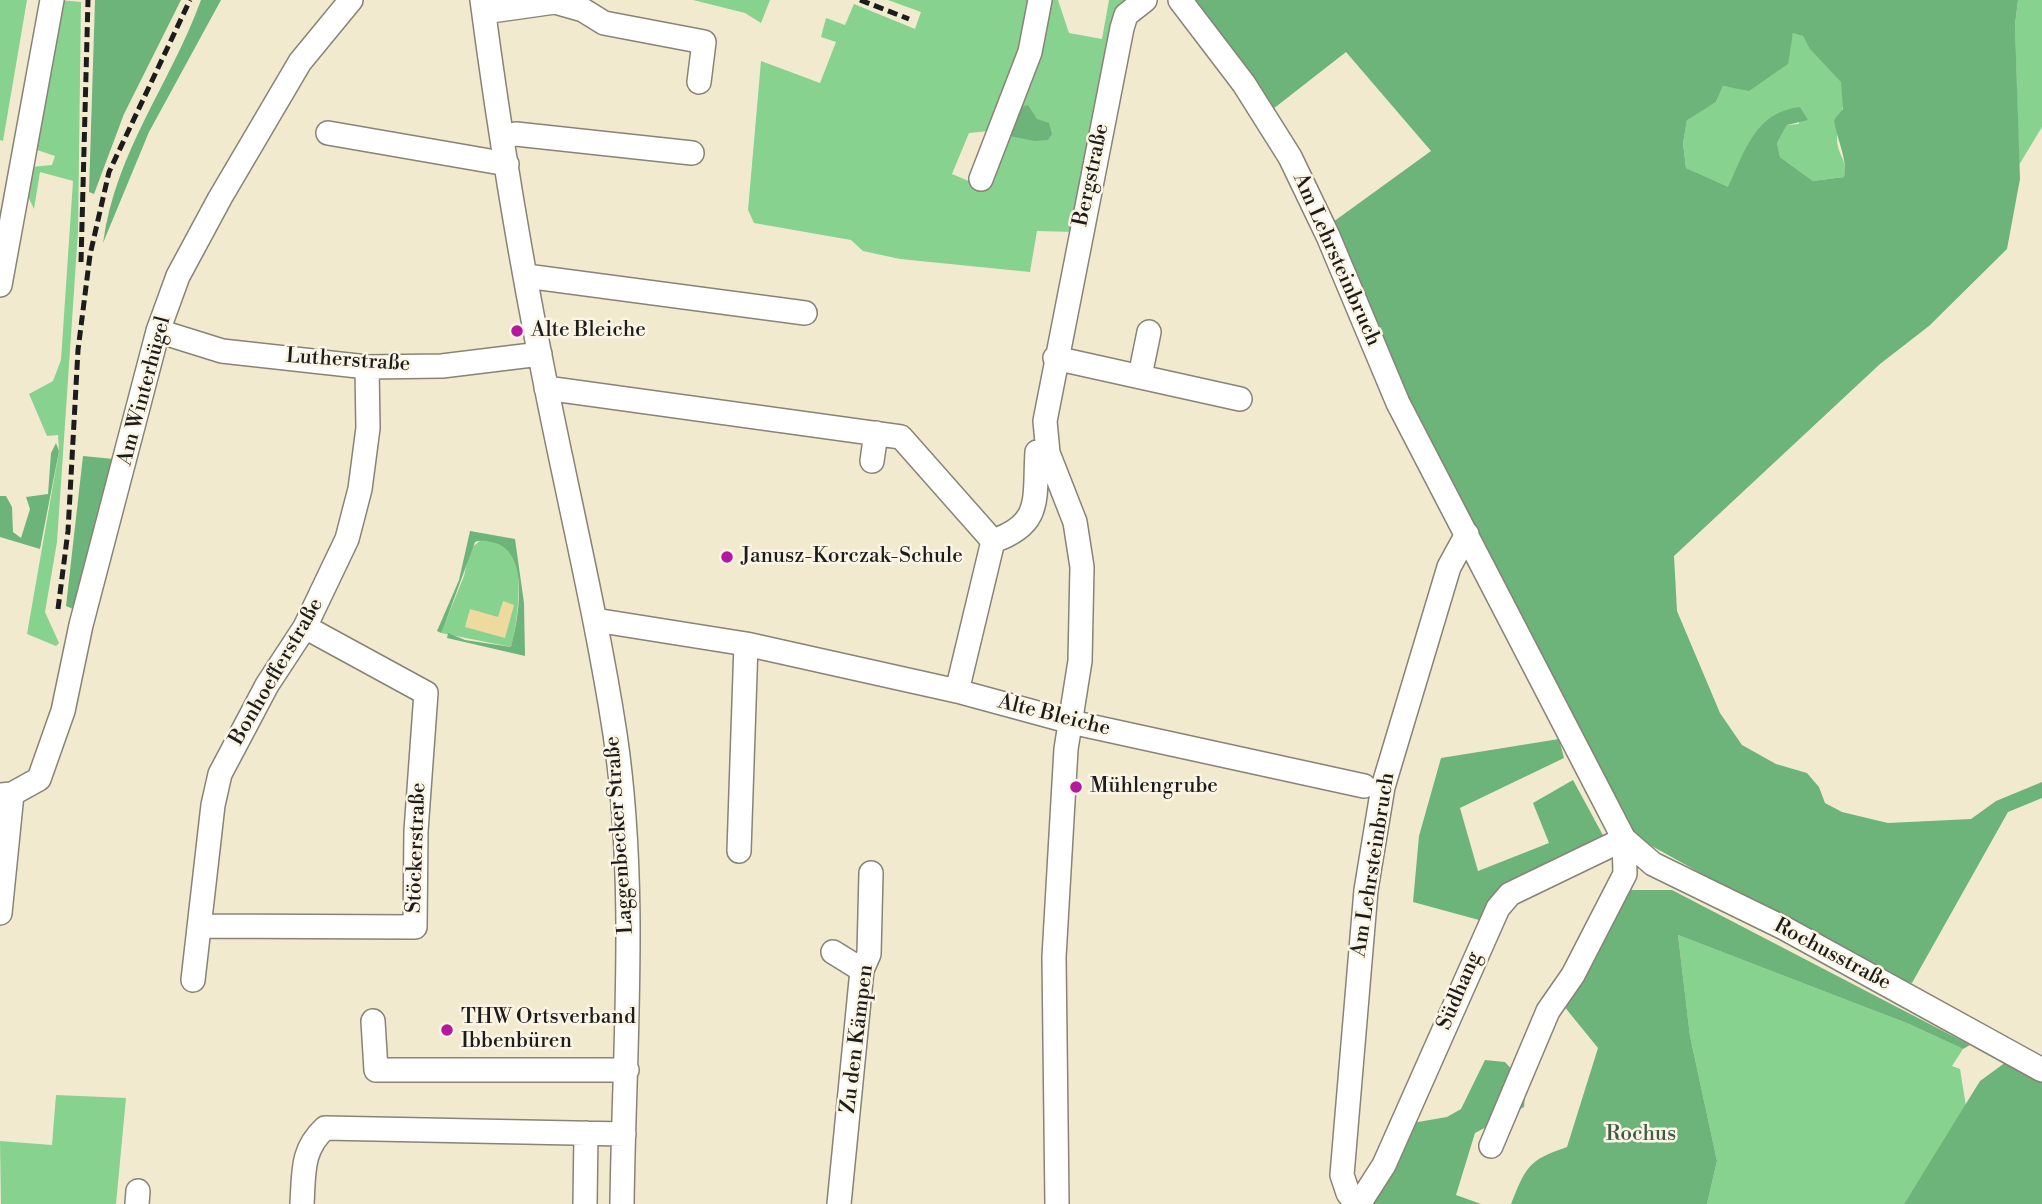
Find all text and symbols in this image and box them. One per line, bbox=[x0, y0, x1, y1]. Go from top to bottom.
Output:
street label: Bergstraße bbox=[1069, 122, 1115, 228]
street label: Am Lehrsteinbruch bbox=[1287, 170, 1385, 350]
street label: Am Winterhügel bbox=[113, 314, 177, 468]
place label: Alte Bleiche bbox=[531, 318, 646, 344]
marker: Alte Bleiche bbox=[509, 323, 525, 339]
street label: Lutherstraße bbox=[285, 344, 411, 378]
place label: Janusz-Korczak-Schule bbox=[741, 544, 963, 570]
marker: Janusz-Korczak-Schule bbox=[719, 549, 735, 565]
street label: Bonhoefferstraße bbox=[225, 594, 329, 750]
street label: Alte Bleiche bbox=[995, 690, 1113, 742]
street label: Laggenbecker Straße bbox=[601, 735, 639, 935]
street label: Am Lehrsteinbruch bbox=[1347, 771, 1401, 959]
place label: Mühlengrube bbox=[1090, 774, 1218, 800]
marker: Mühlengrube bbox=[1068, 779, 1084, 795]
street label: Stöckerstraße bbox=[402, 782, 432, 914]
street label: Rochusstraße bbox=[1769, 914, 1895, 996]
street label: Südhang bbox=[1432, 948, 1488, 1034]
street label: Zu den Kämpen bbox=[836, 963, 880, 1115]
place label: THW Ortsverband Ibbenbüren bbox=[461, 1005, 636, 1055]
marker: THW Ortsverband Ibbenbüren bbox=[439, 1022, 455, 1038]
park label: Rochus bbox=[1606, 1122, 1676, 1148]

